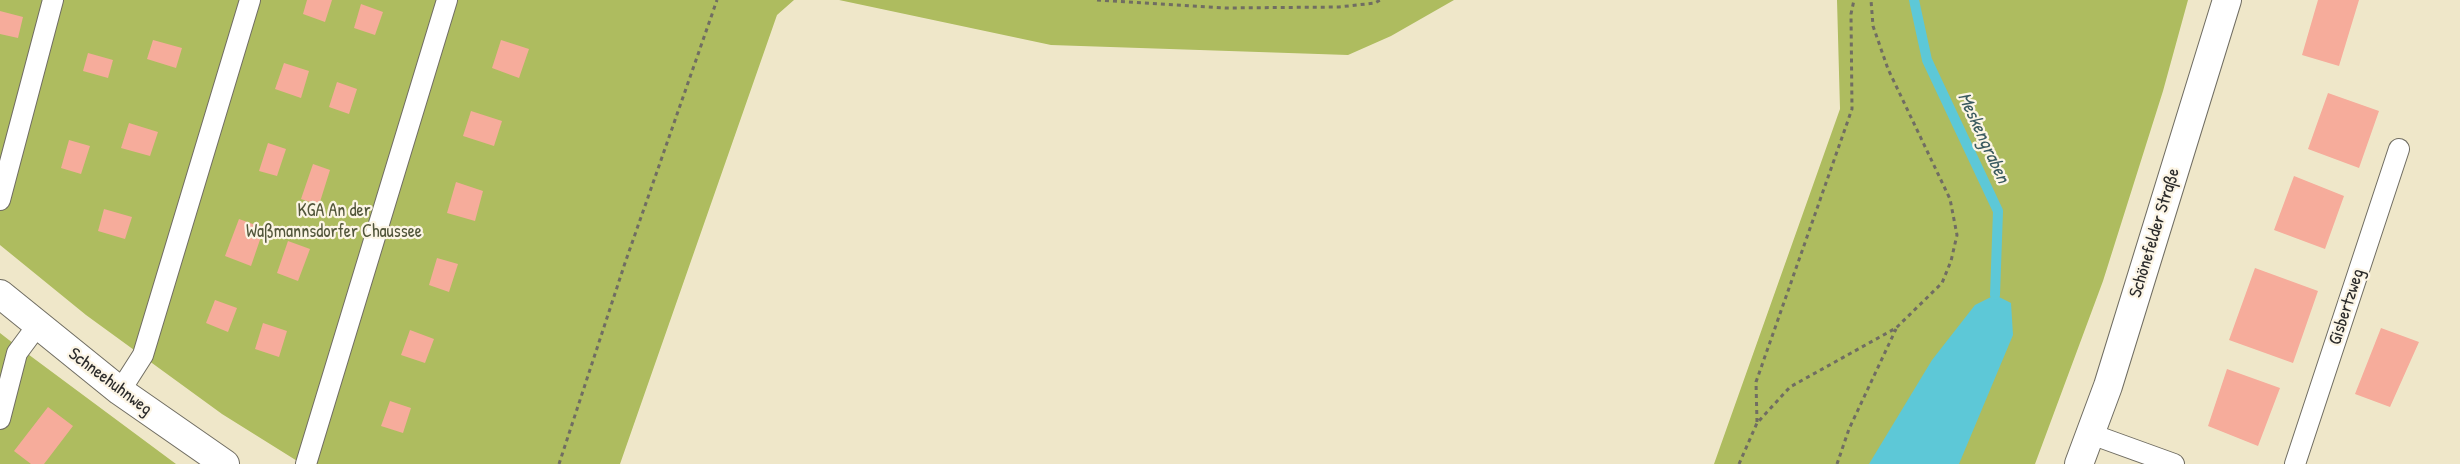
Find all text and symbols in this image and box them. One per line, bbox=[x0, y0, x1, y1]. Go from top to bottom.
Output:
water label: Meskengraben bbox=[1952, 89, 2014, 187]
street label: Schönefelder Straße bbox=[2125, 166, 2185, 300]
park label: KGA An der Waßmannsdorfer Chaussee bbox=[246, 200, 422, 242]
street label: Gisbertzweg bbox=[2325, 266, 2369, 348]
street label: Schneehuhnweg bbox=[64, 344, 156, 420]

